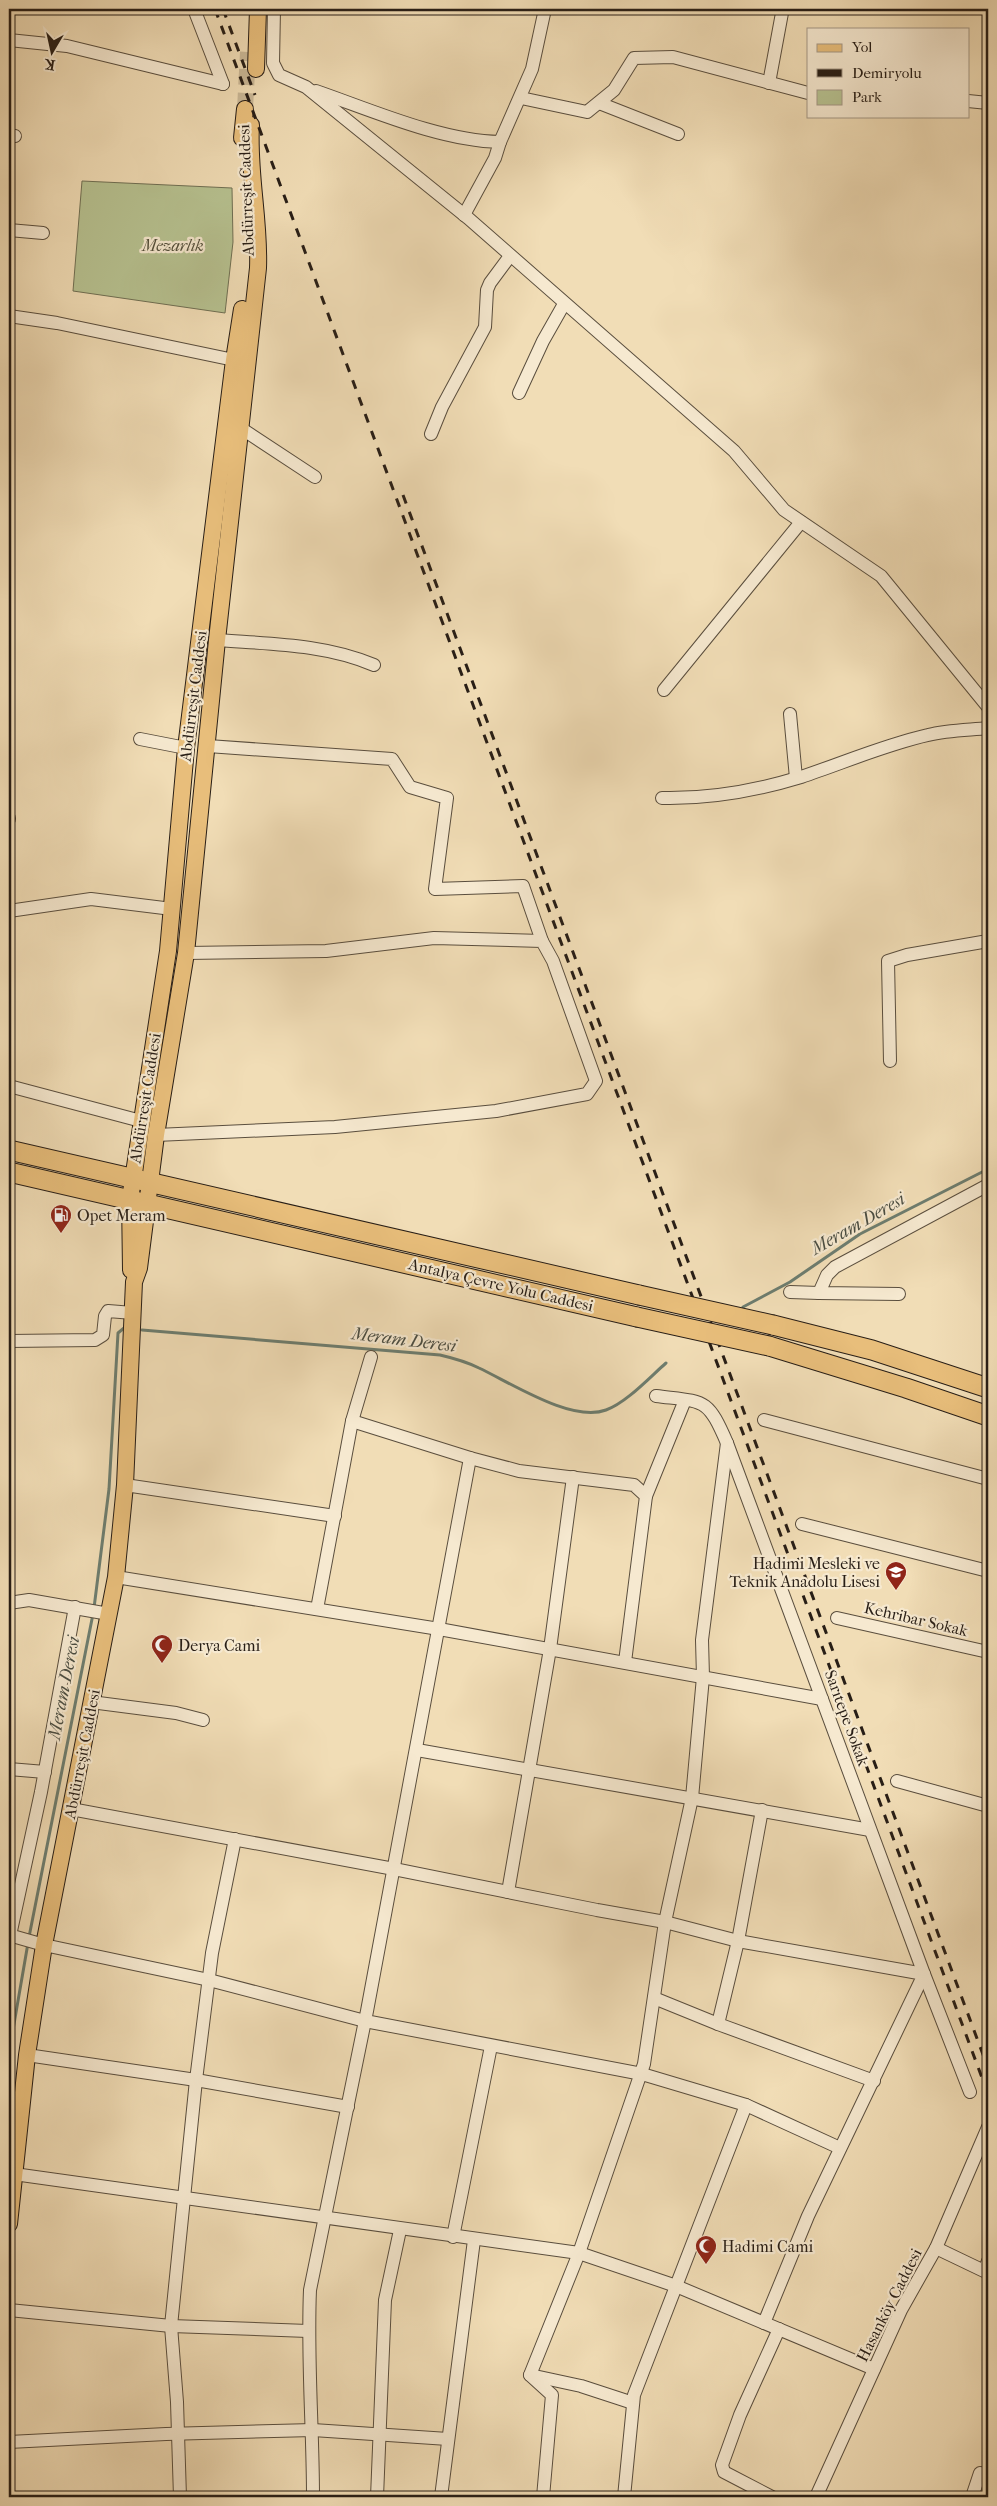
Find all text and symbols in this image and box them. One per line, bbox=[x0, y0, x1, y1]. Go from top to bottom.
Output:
north arrow bbox=[28, 28, 78, 78]
legend bbox=[807, 28, 970, 118]
text: Yol bbox=[851, 38, 872, 56]
text: K bbox=[43, 55, 56, 74]
text: Demiryolu bbox=[852, 64, 922, 82]
text: Park bbox=[852, 88, 882, 106]
street label: Abdürreşit Caddesi bbox=[234, 124, 259, 257]
park label: Mezarlık bbox=[141, 236, 204, 255]
street label: Abdürreşit Caddesi bbox=[175, 629, 211, 764]
street label: Abdürreşit Caddesi bbox=[125, 1031, 166, 1166]
water label: Meram Deresi bbox=[806, 1188, 910, 1260]
fuel station icon: Opet Meram bbox=[49, 1203, 73, 1234]
place label: Opet Meram bbox=[77, 1206, 166, 1225]
street label: Antalya Çevre Yolu Caddesi bbox=[406, 1254, 595, 1317]
water label: Meram Deresi bbox=[349, 1323, 459, 1357]
place label: Hadimi Mesleki ve Teknik Anadolu Lisesi bbox=[729, 1554, 880, 1591]
school or university icon: Hadimi Mesleki ve Teknik Anadolu Lisesi bbox=[884, 1560, 908, 1591]
street label: Kehribar Sokak bbox=[862, 1598, 970, 1640]
water label: Meram Deresi bbox=[43, 1633, 85, 1743]
mosque icon: Derya Cami bbox=[150, 1633, 174, 1664]
place label: Derya Cami bbox=[178, 1636, 261, 1655]
street label: Sarıtepe Sokak bbox=[821, 1667, 873, 1769]
street label: Abdürreşit Caddesi bbox=[60, 1687, 105, 1822]
mosque icon: Hadimi Cami bbox=[694, 2234, 718, 2265]
place label: Hadimi Cami bbox=[722, 2237, 813, 2256]
street label: Hasanköy Caddesi bbox=[852, 2245, 926, 2365]

